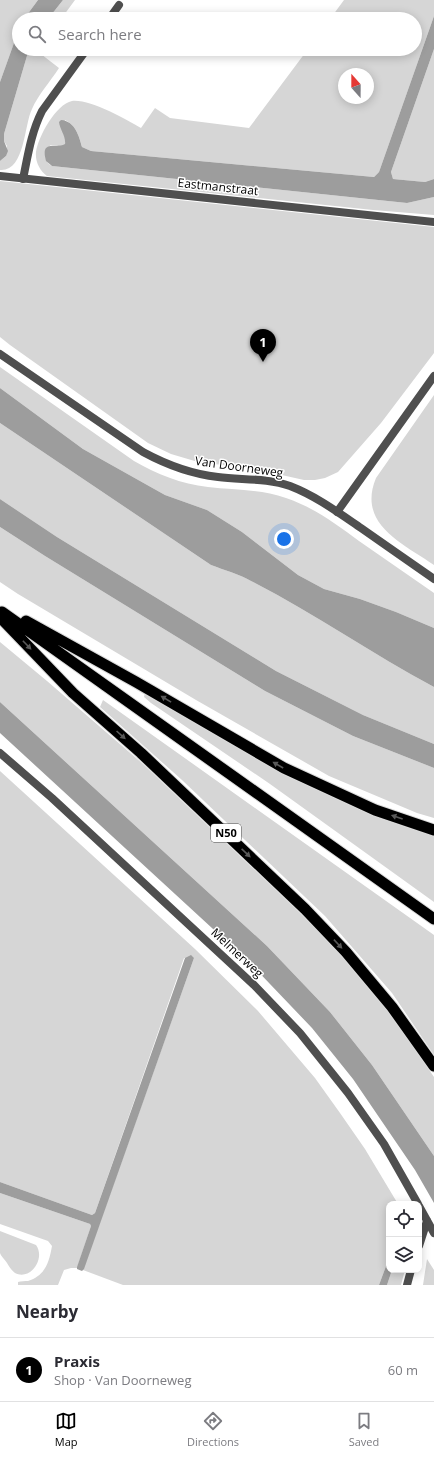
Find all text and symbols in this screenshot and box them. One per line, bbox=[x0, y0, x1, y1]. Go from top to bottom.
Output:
search box bbox=[12, 12, 422, 56]
icon: search bbox=[26, 23, 48, 45]
text: Search here bbox=[58, 24, 142, 44]
north arrow bbox=[338, 68, 374, 104]
street label: Eastmanstraat bbox=[177, 174, 259, 199]
pin: 1 bbox=[250, 329, 276, 362]
street label: Van Doorneweg bbox=[194, 452, 285, 481]
your location bbox=[274, 529, 294, 549]
one-way arrow bbox=[22, 640, 32, 650]
one-way arrow bbox=[160, 696, 172, 703]
one-way arrow bbox=[116, 730, 126, 740]
one-way arrow bbox=[273, 761, 284, 768]
one-way arrow bbox=[391, 814, 403, 820]
road number: N50 bbox=[211, 824, 241, 842]
one-way arrow bbox=[241, 848, 251, 857]
street label: Melmerweg bbox=[207, 924, 268, 982]
one-way arrow bbox=[334, 939, 343, 949]
map controls bbox=[386, 1201, 422, 1273]
button: locate bbox=[386, 1201, 422, 1237]
button: layers bbox=[386, 1237, 422, 1273]
text: Nearby bbox=[16, 1300, 78, 1323]
text: Praxis bbox=[54, 1351, 100, 1371]
text: 1 bbox=[25, 1361, 33, 1379]
text: 60 m bbox=[388, 1361, 418, 1379]
text: Shop · Van Doorneweg bbox=[54, 1371, 191, 1389]
tab: Map bbox=[55, 1410, 78, 1449]
tab: Directions bbox=[187, 1410, 239, 1449]
tab: Saved bbox=[349, 1410, 379, 1449]

